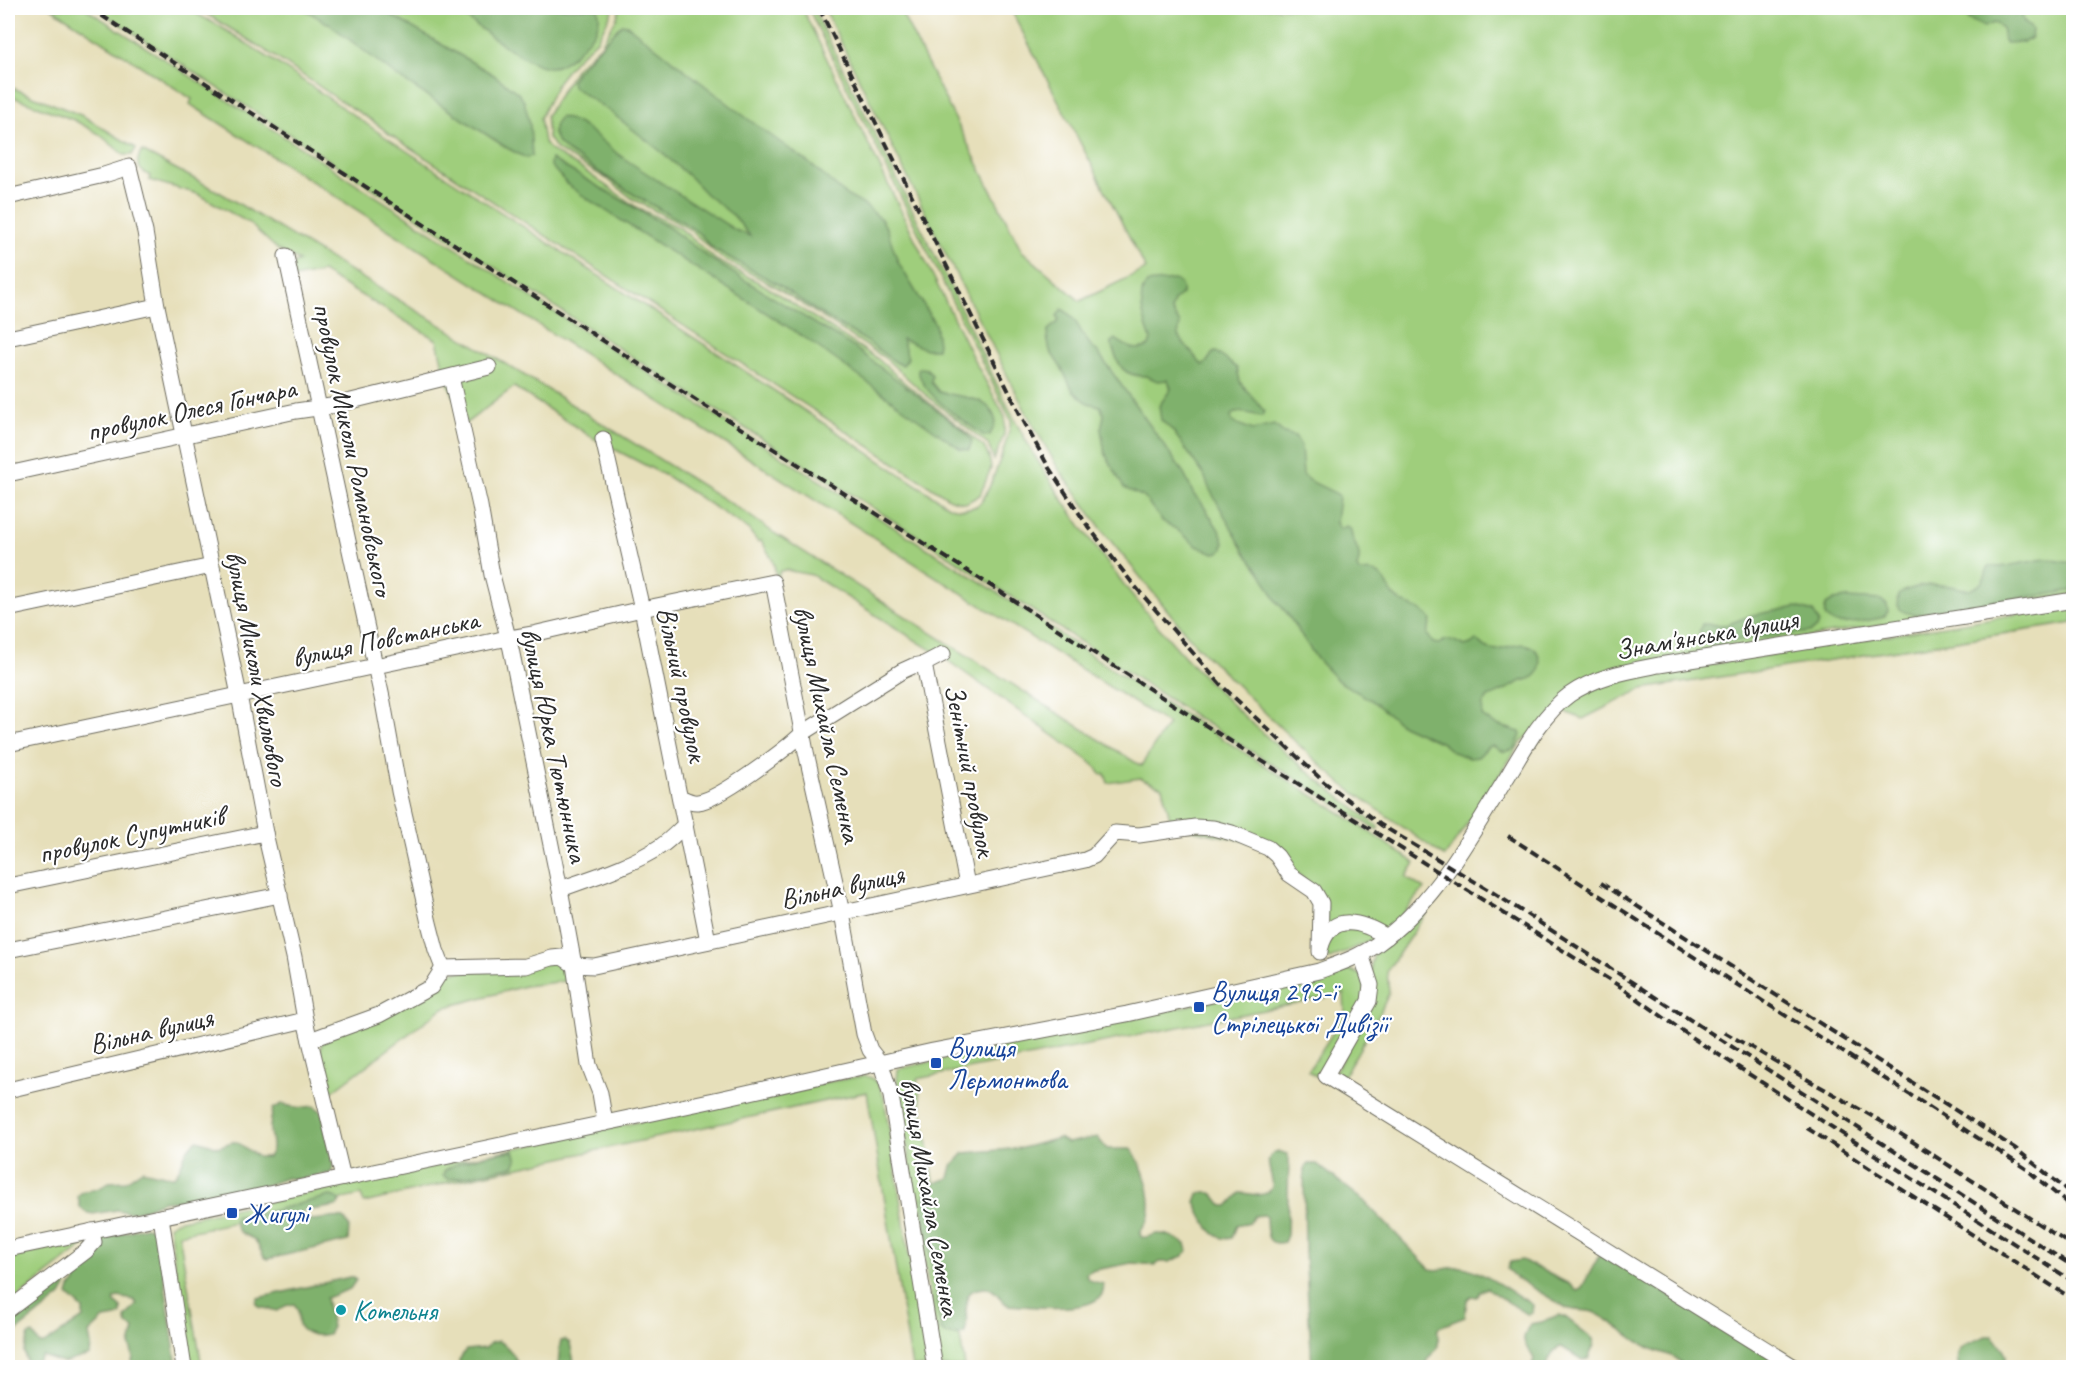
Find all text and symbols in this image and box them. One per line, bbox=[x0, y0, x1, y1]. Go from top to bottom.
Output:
street label: провулок Миколи Романовського bbox=[305, 299, 402, 602]
street label: провулок Олеся Гончара bbox=[83, 370, 301, 449]
street label: вулиця Миколи Хвильового bbox=[218, 548, 298, 790]
street label: вулиця Повстанська bbox=[289, 601, 484, 675]
street label: Знам'янська вулиця bbox=[1612, 601, 1802, 668]
street label: вулиця Михайла Семенка bbox=[785, 603, 870, 847]
street label: Вільний провулок bbox=[649, 604, 717, 767]
street label: вулиця Юрка Тютюнника bbox=[513, 625, 597, 867]
street label: Зенітний провулок bbox=[937, 681, 1005, 862]
street label: провулок Супутників bbox=[35, 796, 233, 871]
street label: Вільна вулиця bbox=[777, 856, 908, 917]
place label: Вулиця 295-ї Стрілецької Дивізії bbox=[1211, 974, 1392, 1042]
street label: Вільна вулиця bbox=[86, 999, 217, 1062]
marker: Вулиця 295-ї Стрілецької Дивізії bbox=[1192, 1000, 1206, 1014]
place label: Вулиця Лєрмонтова bbox=[948, 1030, 1069, 1097]
marker: Вулиця Лєрмонтова bbox=[929, 1056, 943, 1070]
street label: вулиця Михайла Семенка bbox=[892, 1075, 969, 1321]
place label: Жигулі bbox=[244, 1196, 312, 1231]
marker: Жигулі bbox=[225, 1206, 239, 1220]
place label: Котельня bbox=[353, 1293, 439, 1328]
marker: Котельня bbox=[334, 1303, 348, 1317]

